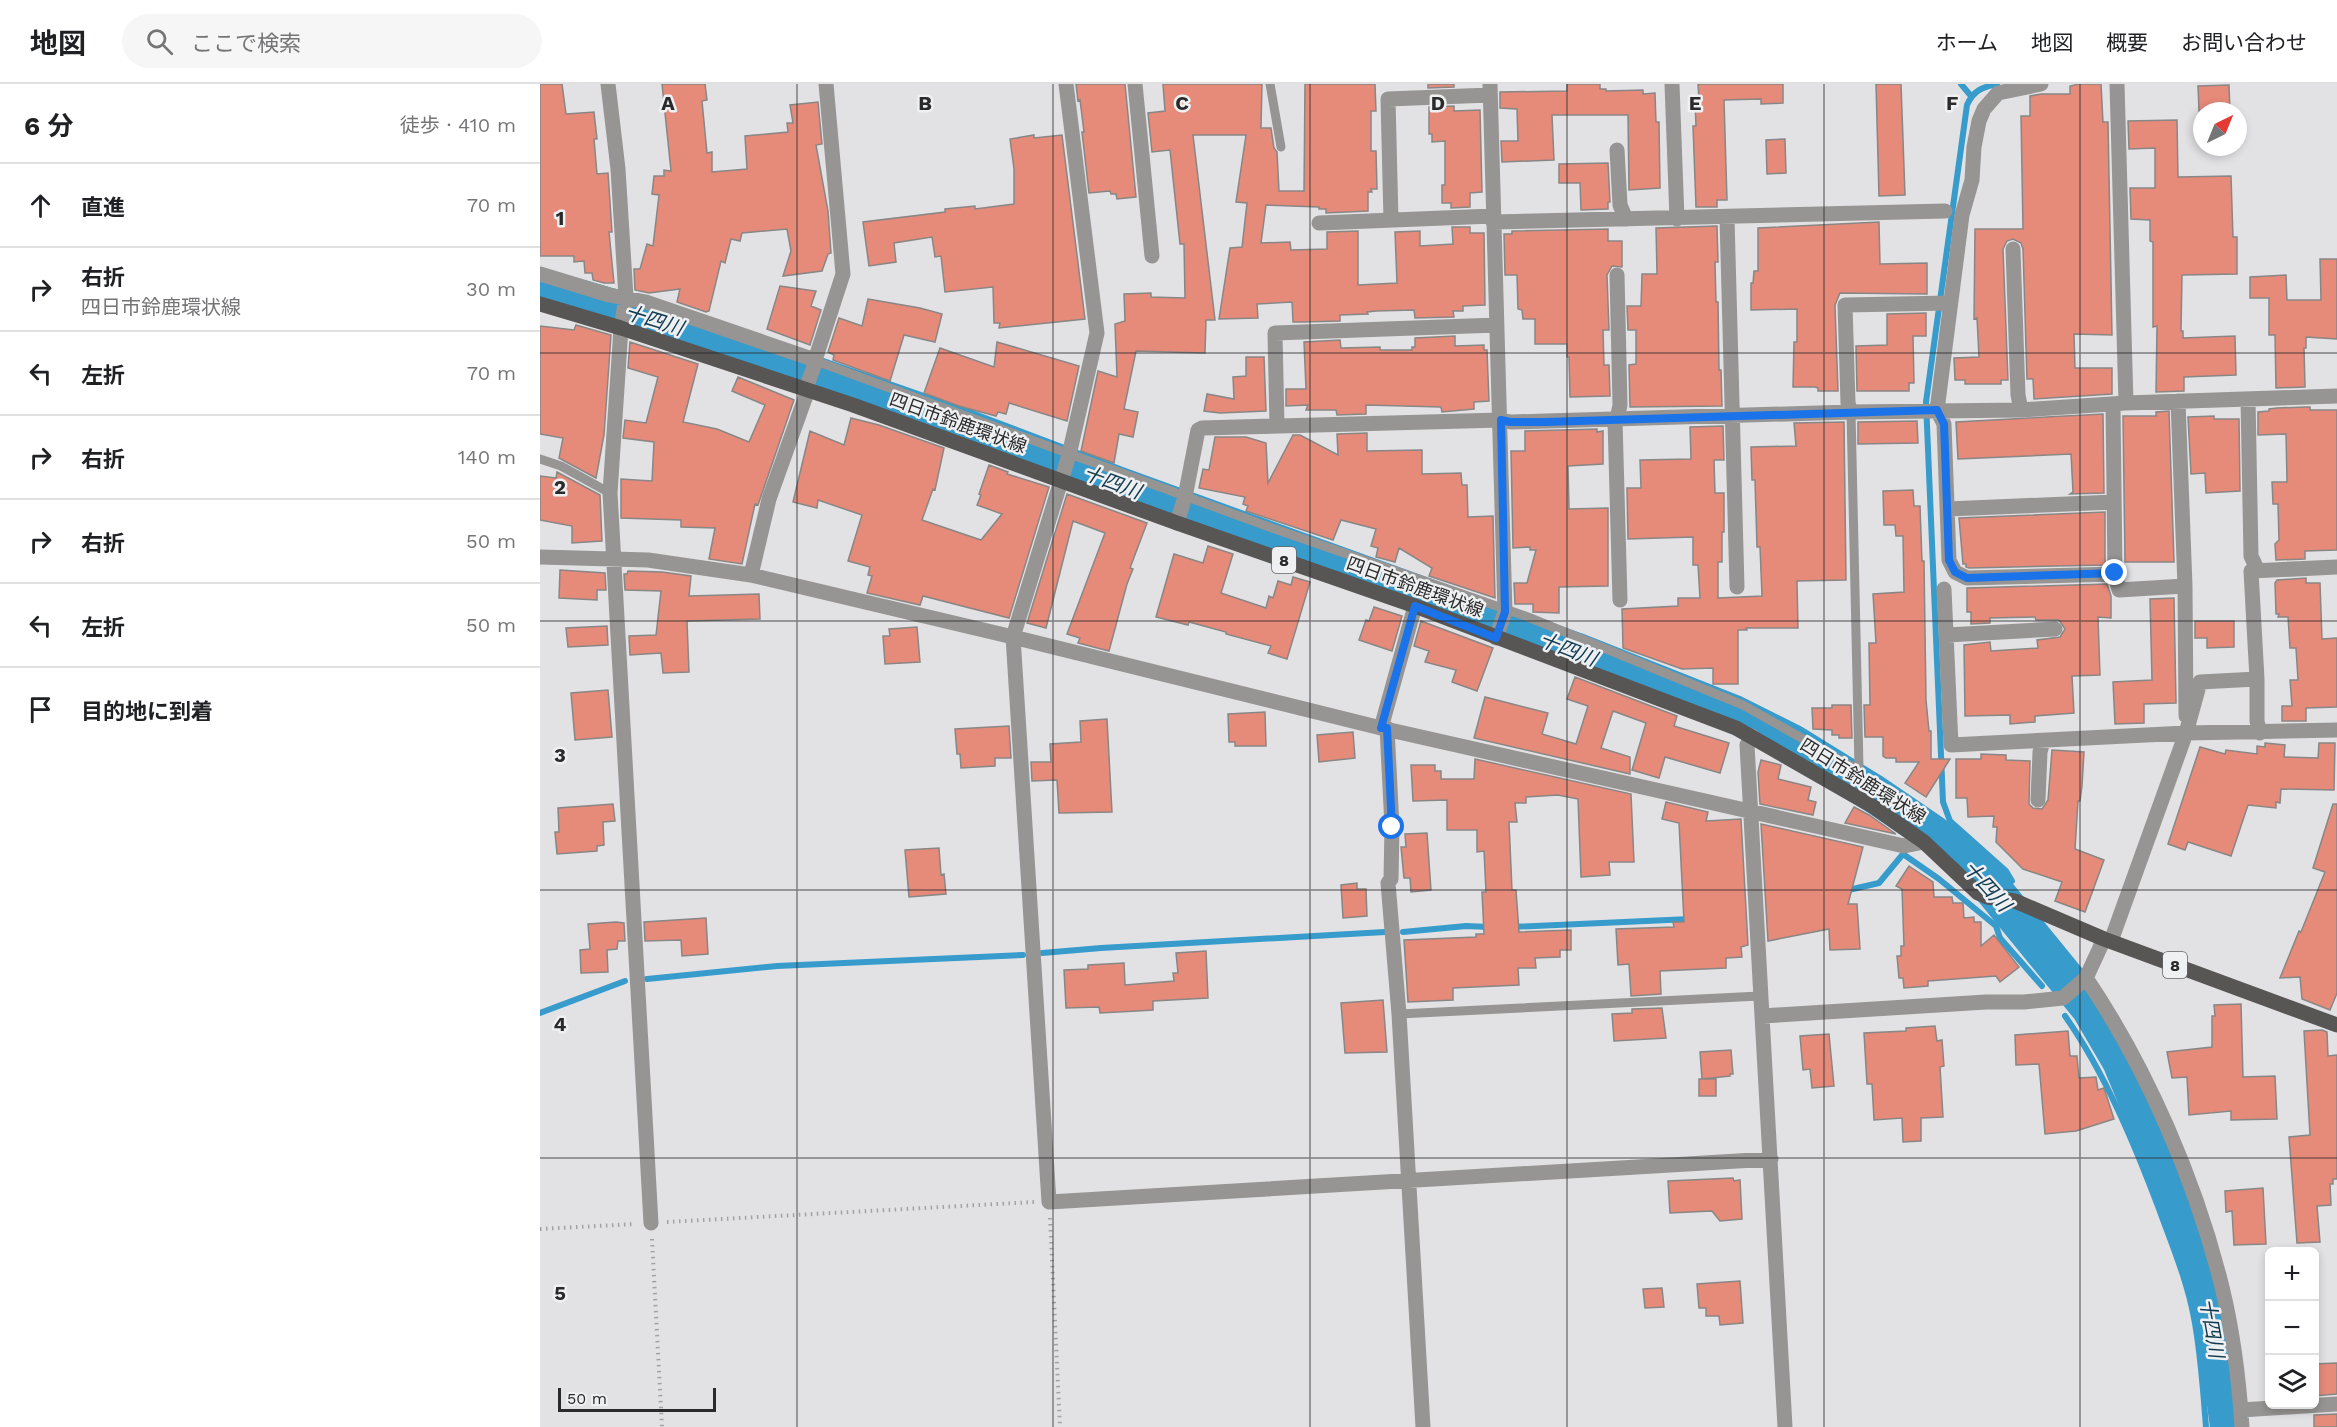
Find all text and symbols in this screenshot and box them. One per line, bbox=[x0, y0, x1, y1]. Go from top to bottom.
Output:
search box bbox=[122, 14, 542, 68]
icon: search bbox=[143, 25, 176, 58]
text: 地図 bbox=[30, 27, 86, 60]
text: ホーム bbox=[1936, 30, 1998, 55]
text: 地図 bbox=[2031, 30, 2073, 55]
text: 概要 bbox=[2106, 30, 2148, 55]
text: お問い合わせ bbox=[2181, 30, 2307, 55]
text: ここで検索 bbox=[191, 31, 301, 56]
text: A bbox=[661, 91, 675, 115]
text: B bbox=[918, 91, 932, 115]
text: C bbox=[1175, 91, 1189, 115]
text: D bbox=[1431, 91, 1445, 115]
text: E bbox=[1689, 91, 1701, 115]
text: F bbox=[1946, 91, 1958, 115]
north arrow bbox=[2193, 102, 2247, 156]
text: 6 分 bbox=[24, 111, 73, 141]
text: 徒歩 · 410 m bbox=[400, 113, 516, 137]
icon: ahead bbox=[24, 189, 57, 222]
text: 70 m bbox=[467, 193, 516, 217]
text: 直進 bbox=[81, 195, 125, 220]
text: 1 bbox=[556, 206, 564, 230]
text: 右折 bbox=[81, 265, 125, 290]
icon: right bbox=[24, 273, 57, 306]
text: 30 m bbox=[466, 277, 516, 301]
text: 四日市鈴鹿環状線 bbox=[81, 295, 241, 319]
water label: 十四川 bbox=[622, 300, 688, 341]
icon: left bbox=[24, 357, 57, 390]
text: 70 m bbox=[467, 361, 516, 385]
text: 左折 bbox=[81, 363, 125, 388]
street label: 四日市鈴鹿環状線 bbox=[887, 388, 1029, 457]
icon: right bbox=[24, 441, 57, 474]
text: 140 m bbox=[458, 445, 516, 469]
text: 右折 bbox=[81, 447, 125, 472]
water label: 十四川 bbox=[1080, 460, 1146, 504]
text: 2 bbox=[554, 475, 566, 499]
icon: right bbox=[24, 525, 57, 558]
text: 50 m bbox=[466, 529, 516, 553]
text: 右折 bbox=[81, 531, 125, 556]
road number: 8 bbox=[1272, 547, 1296, 573]
street label: 四日市鈴鹿環状線 bbox=[1344, 552, 1486, 621]
route end bbox=[2101, 559, 2127, 585]
icon: left bbox=[24, 609, 57, 642]
text: 50 m bbox=[466, 613, 516, 637]
text: 左折 bbox=[81, 615, 125, 640]
water label: 十四川 bbox=[1536, 627, 1602, 672]
icon: arrive bbox=[24, 693, 57, 726]
text: 目的地に到着 bbox=[81, 699, 213, 724]
street label: 四日市鈴鹿環状線 bbox=[1797, 734, 1930, 828]
text: 3 bbox=[554, 743, 566, 767]
route start bbox=[1378, 813, 1404, 839]
water label: 十四川 bbox=[1958, 856, 2017, 918]
road number: 8 bbox=[2163, 952, 2187, 978]
text: 4 bbox=[554, 1012, 567, 1036]
map controls bbox=[2265, 1247, 2319, 1409]
button: + bbox=[2265, 1247, 2319, 1301]
text: 5 bbox=[554, 1281, 566, 1305]
water label: 十四川 bbox=[2195, 1296, 2229, 1362]
button: − bbox=[2265, 1301, 2319, 1355]
button: layers bbox=[2265, 1355, 2319, 1409]
scale bar bbox=[558, 1385, 716, 1412]
text: 50 m bbox=[567, 1389, 607, 1408]

